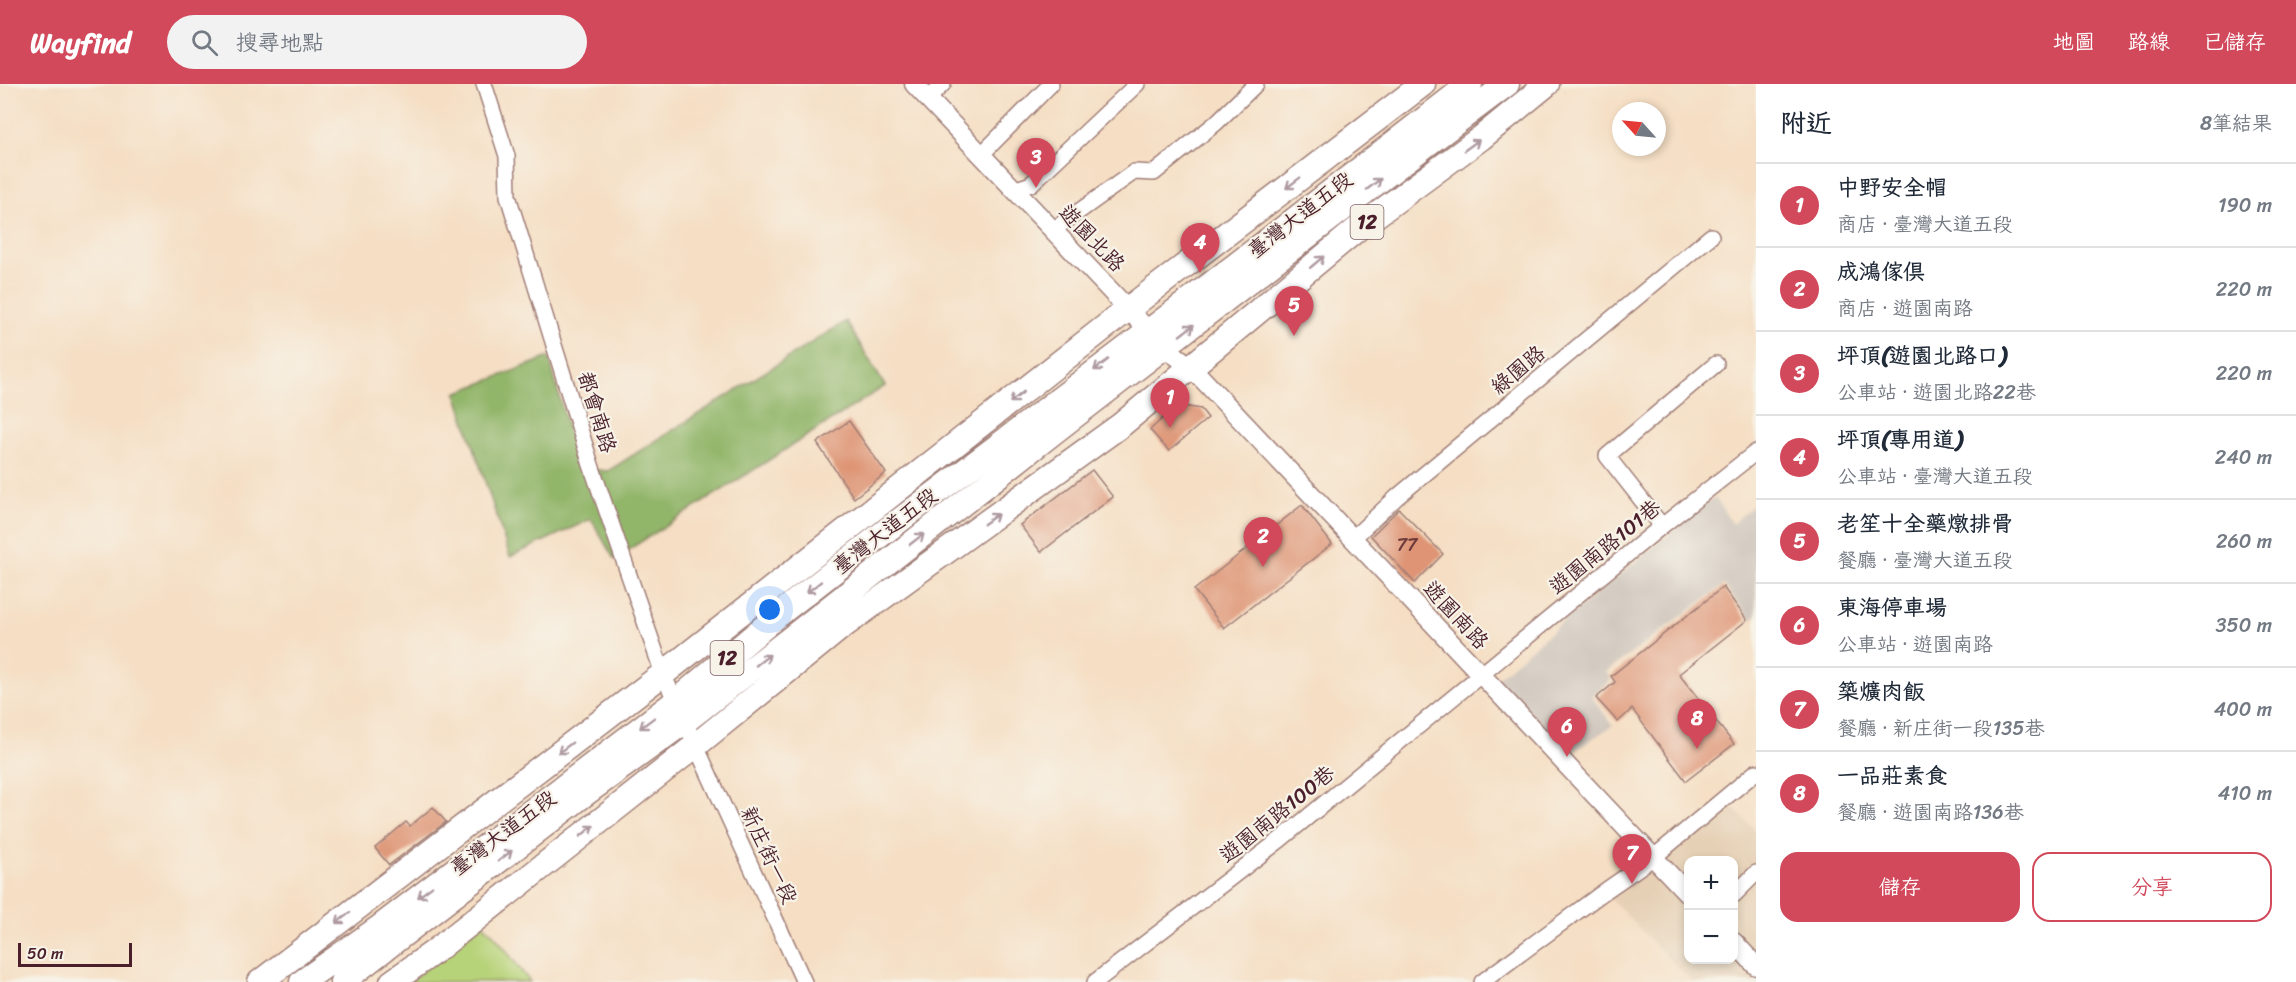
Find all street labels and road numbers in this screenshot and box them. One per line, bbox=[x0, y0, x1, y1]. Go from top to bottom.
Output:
street label: 臺灣大道五段 bbox=[1239, 161, 1361, 269]
street label: 遊園北路 bbox=[1049, 195, 1135, 281]
road number: 12 bbox=[1350, 205, 1384, 239]
street label: 綠園路 bbox=[1482, 335, 1554, 405]
street label: 都會南路 bbox=[567, 366, 627, 458]
street label: 臺灣大道五段 bbox=[824, 477, 946, 585]
street label: 遊園南路101巷 bbox=[1540, 489, 1670, 605]
street label: 遊園南路 bbox=[1413, 571, 1499, 659]
road number: 12 bbox=[710, 641, 744, 675]
street label: 遊園南路100巷 bbox=[1210, 755, 1344, 873]
street label: 臺灣大道五段 bbox=[441, 780, 565, 886]
street label: 新庄街一段 bbox=[730, 799, 808, 911]

